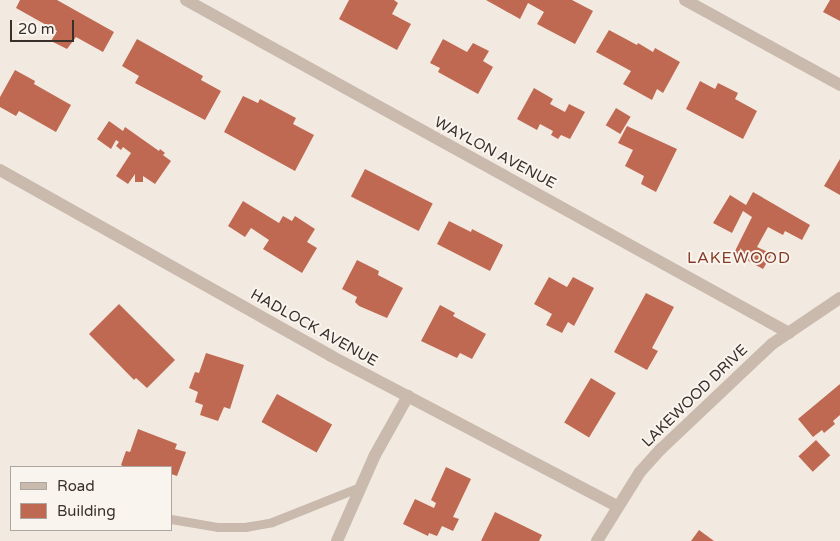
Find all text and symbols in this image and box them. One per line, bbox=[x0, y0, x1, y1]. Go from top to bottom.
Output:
scale bar bbox=[12, 10, 76, 42]
text: 20 m bbox=[18, 20, 55, 38]
street label: WAYLON AVENUE bbox=[431, 113, 559, 193]
district label: LAKEWOOD bbox=[686, 248, 792, 268]
street label: HADLOCK AVENUE bbox=[247, 286, 381, 370]
street label: LAKEWOOD DRIVE bbox=[638, 341, 752, 451]
legend bbox=[10, 466, 172, 531]
text: Road bbox=[57, 477, 95, 495]
text: Building bbox=[57, 502, 116, 520]

